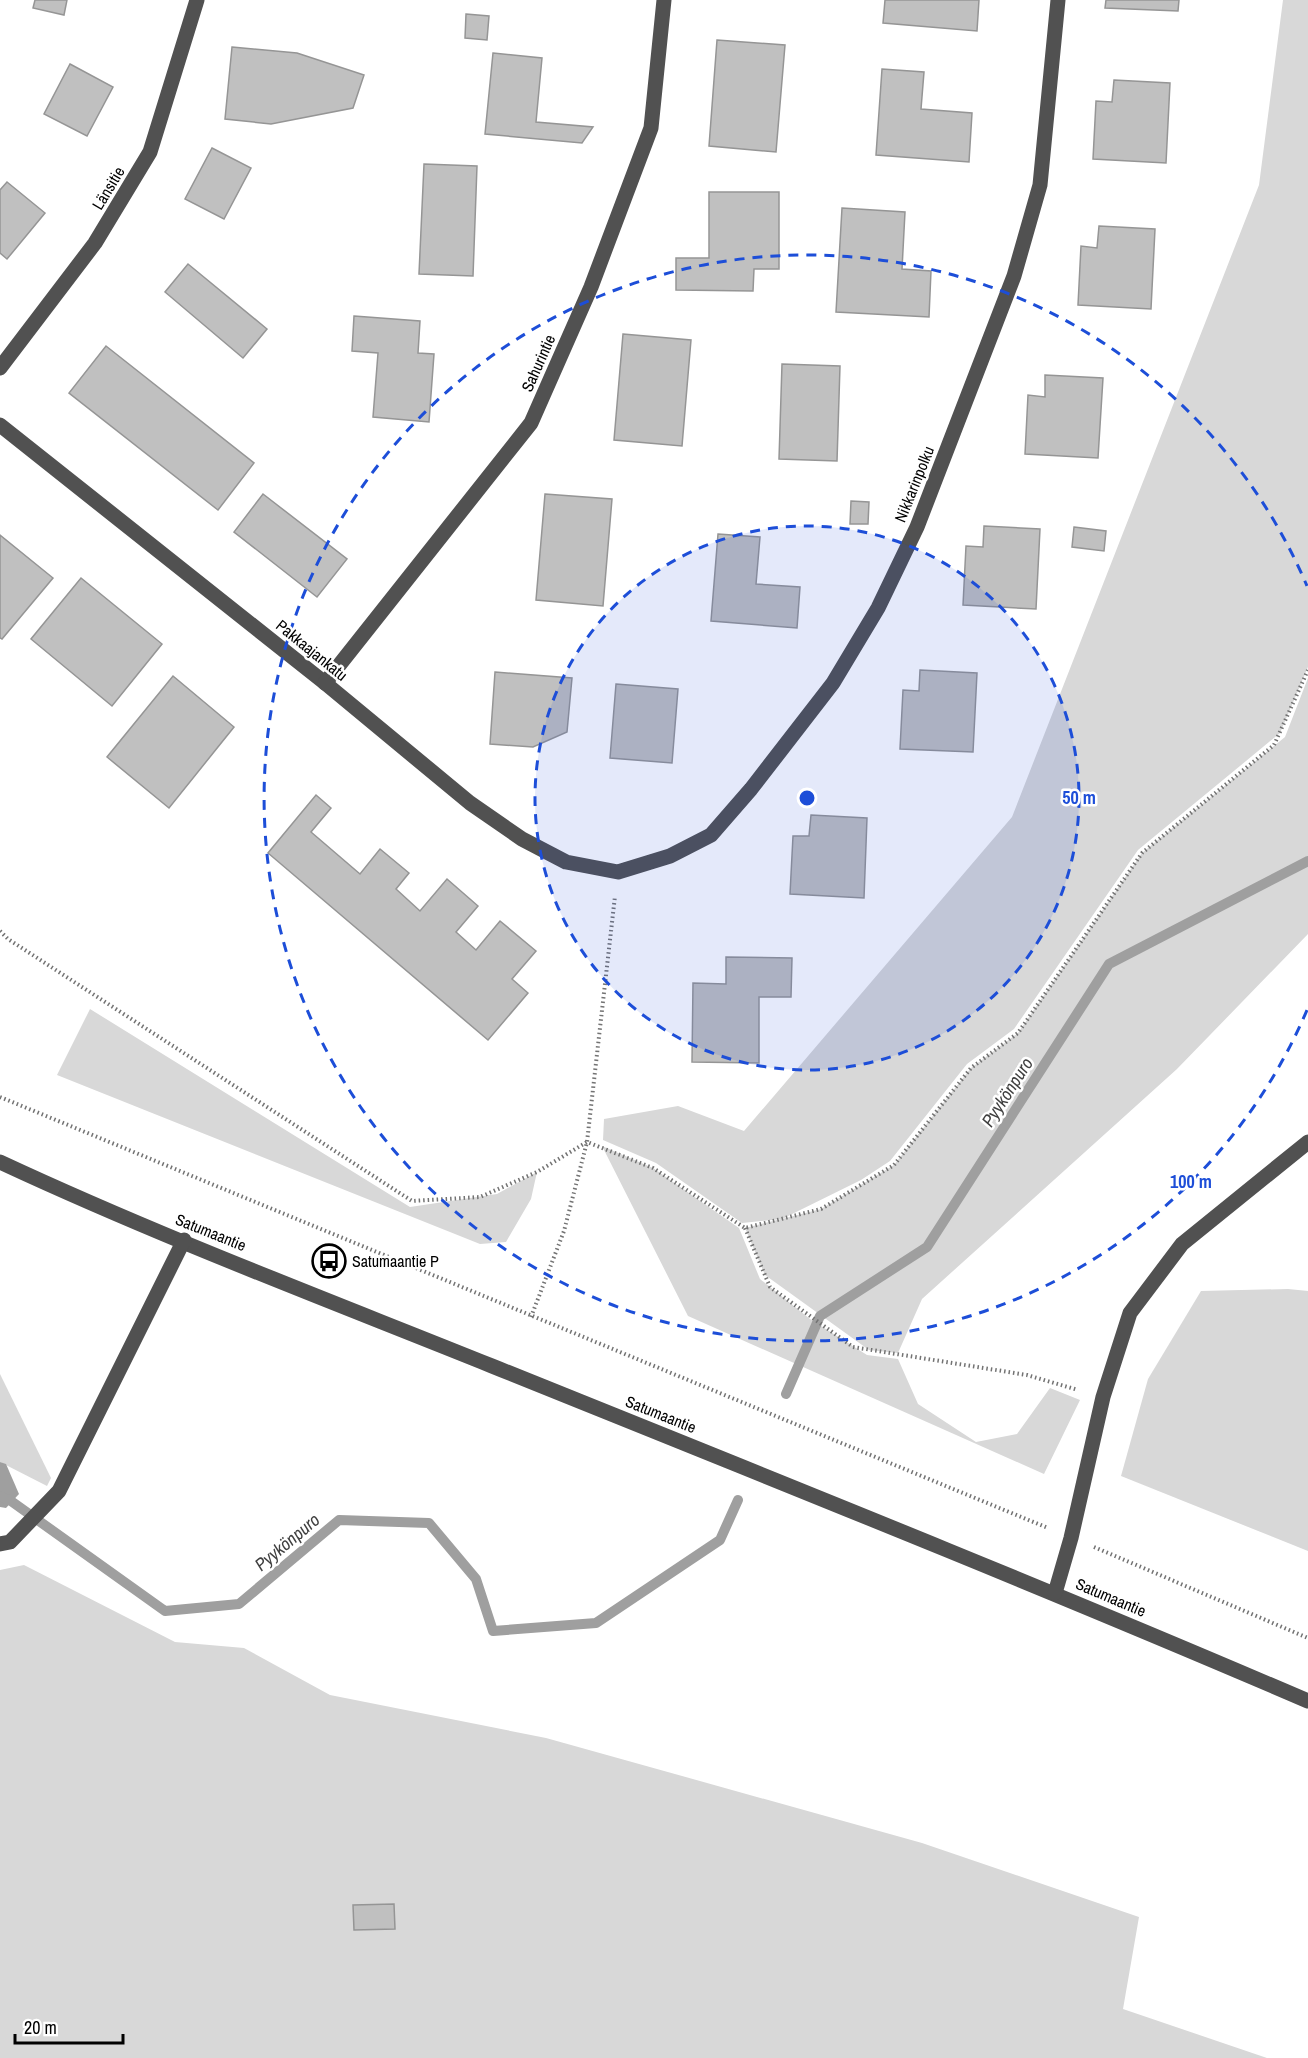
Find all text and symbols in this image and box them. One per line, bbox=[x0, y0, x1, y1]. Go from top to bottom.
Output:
street label: Länsitie bbox=[87, 162, 129, 214]
street label: Sahurintie bbox=[516, 331, 560, 395]
street label: Nikkarinpolku bbox=[889, 443, 939, 525]
street label: Pakkaajankatu bbox=[272, 614, 352, 686]
text: 50 m bbox=[1062, 785, 1096, 810]
centre of rings bbox=[797, 788, 817, 808]
water label: Pyykönpuro bbox=[975, 1053, 1039, 1131]
text: 100 m bbox=[1170, 1169, 1212, 1194]
street label: Satumaantie bbox=[172, 1208, 250, 1256]
bus stop icon: Satumaantie P bbox=[311, 1243, 347, 1279]
place label: Satumaantie P bbox=[352, 1250, 439, 1272]
street label: Satumaantie bbox=[622, 1390, 700, 1438]
water label: Pyykönpuro bbox=[249, 1507, 325, 1577]
street label: Satumaantie bbox=[1072, 1572, 1150, 1622]
scale bar bbox=[15, 2007, 123, 2045]
text: 20 m bbox=[24, 2015, 57, 2040]

